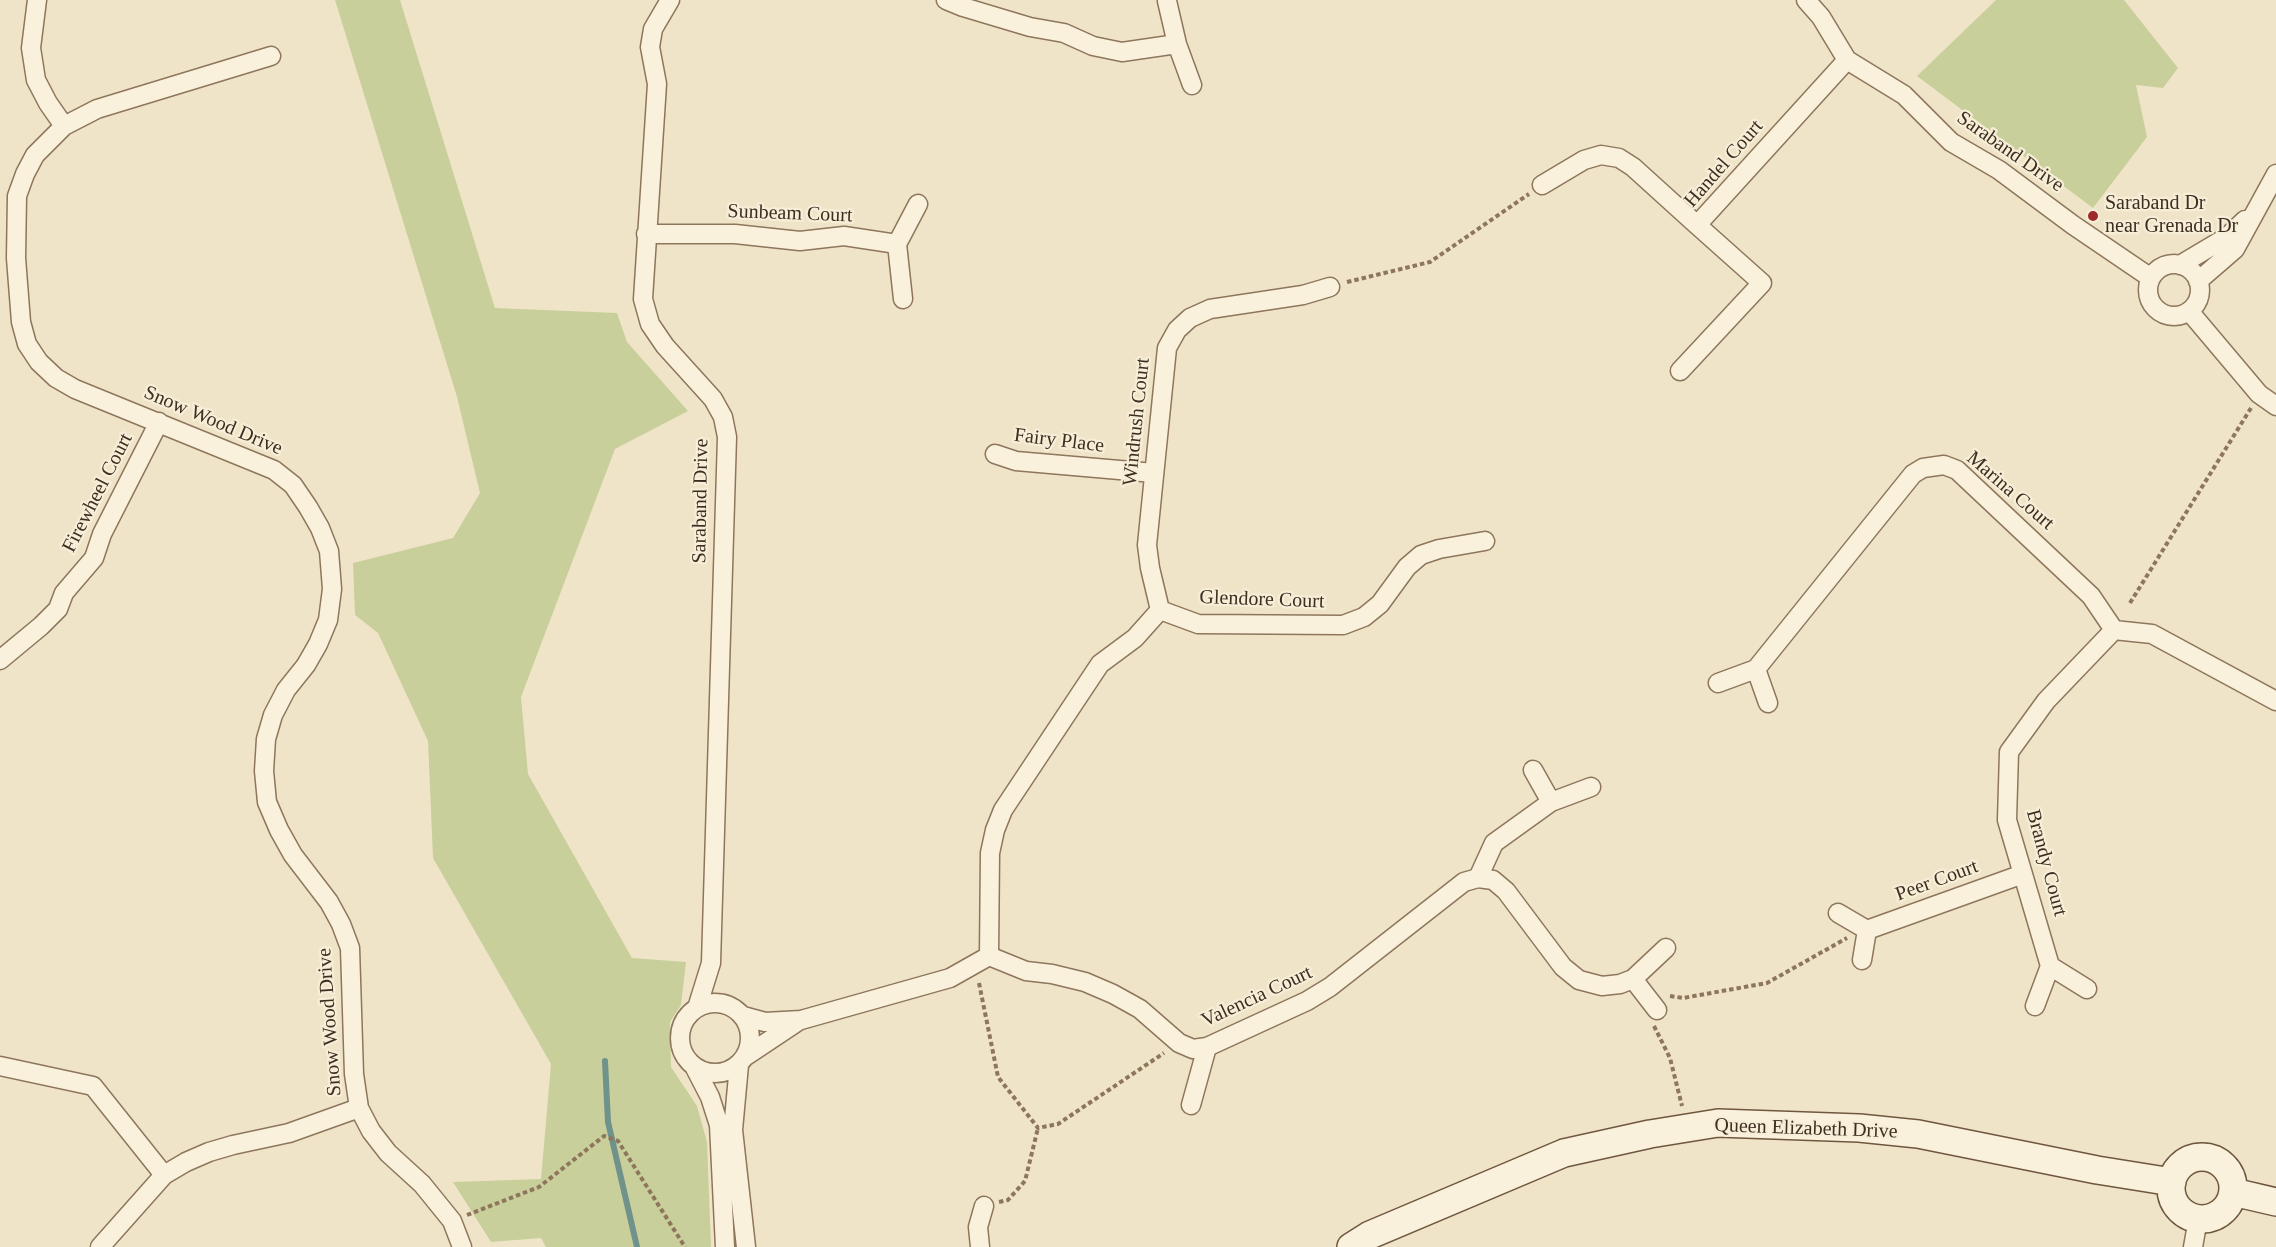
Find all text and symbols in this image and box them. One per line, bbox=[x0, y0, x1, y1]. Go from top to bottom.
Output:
street label: Saraband Drive bbox=[1952, 106, 2068, 198]
street label: Handel Court bbox=[1679, 115, 1769, 213]
place label: Saraband Dr near Grenada Dr bbox=[2105, 192, 2238, 239]
street label: Sunbeam Court bbox=[727, 200, 853, 228]
marker: Saraband Dr near Grenada Dr bbox=[2086, 209, 2100, 223]
street label: Windrush Court bbox=[1118, 357, 1156, 487]
street label: Snow Wood Drive bbox=[140, 381, 286, 461]
street label: Fairy Place bbox=[1013, 424, 1105, 458]
street label: Firewheel Court bbox=[58, 429, 138, 557]
street label: Saraband Drive bbox=[688, 438, 714, 564]
street label: Marina Court bbox=[1961, 446, 2059, 536]
street label: Glendore Court bbox=[1199, 586, 1325, 614]
street label: Brandy Court bbox=[2020, 807, 2072, 919]
street label: Peer Court bbox=[1892, 855, 1982, 907]
street label: Snow Wood Drive bbox=[313, 947, 347, 1097]
street label: Valencia Court bbox=[1198, 961, 1316, 1033]
street label: Queen Elizabeth Drive bbox=[1714, 1114, 1898, 1144]

